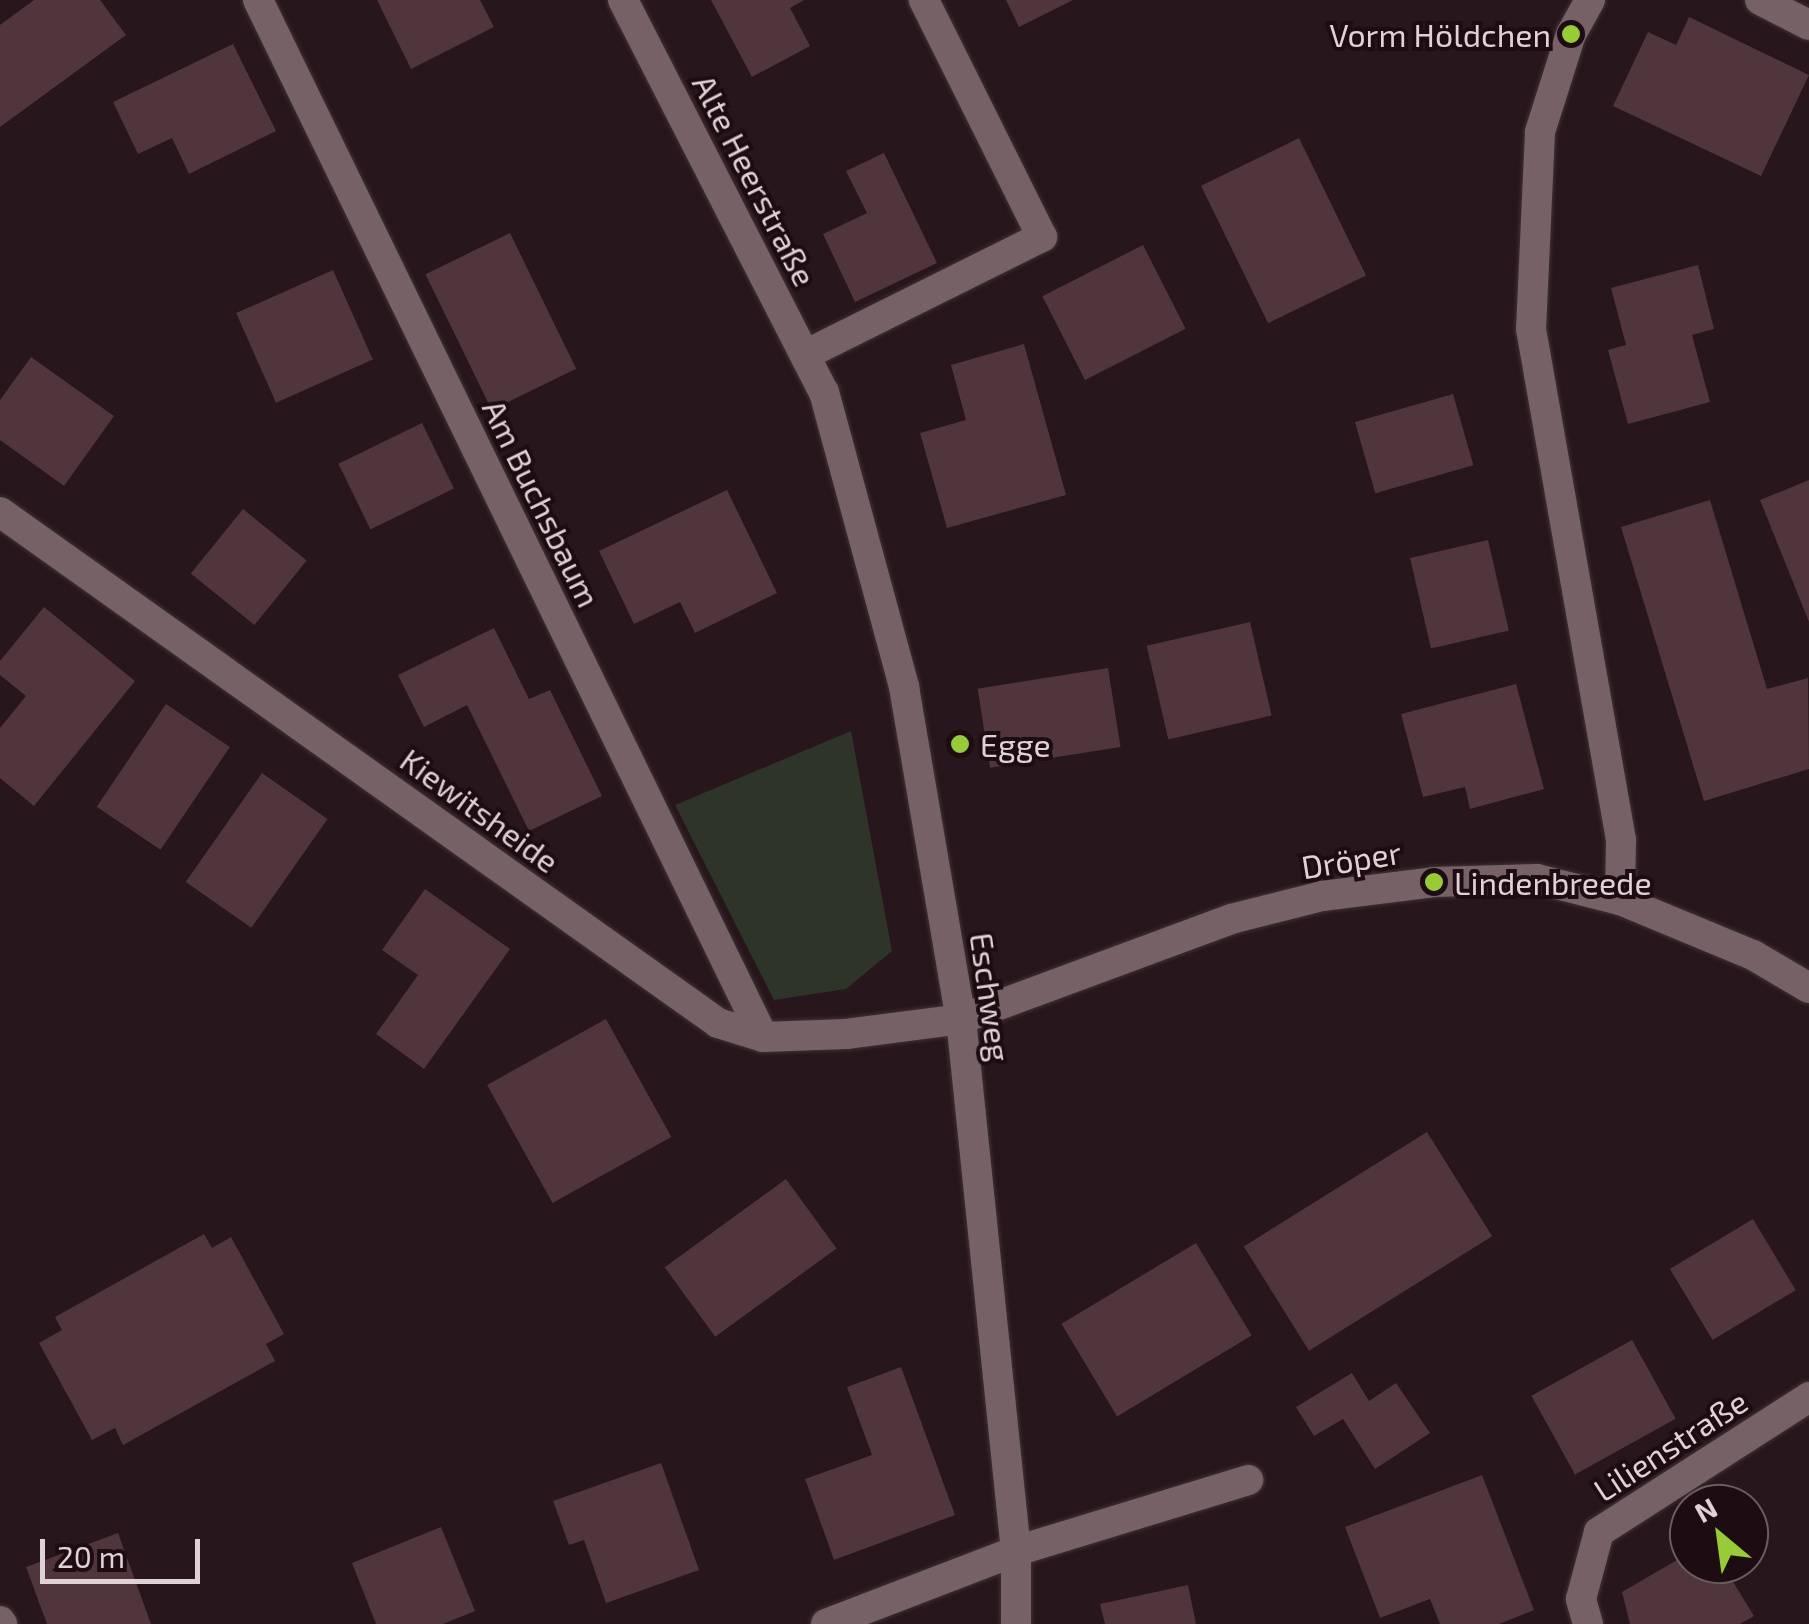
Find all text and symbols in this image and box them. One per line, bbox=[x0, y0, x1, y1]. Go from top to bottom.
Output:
place label: Vorm Höldchen bbox=[1329, 15, 1551, 53]
marker: Vorm Höldchen bbox=[1560, 23, 1582, 45]
street label: Alte Heerstraße bbox=[685, 68, 825, 292]
street label: Am Buchsbaum bbox=[475, 393, 609, 613]
place label: Egge bbox=[980, 725, 1051, 763]
marker: Egge bbox=[949, 733, 971, 755]
street label: Kiewitsheide bbox=[393, 740, 567, 880]
street label: Dröper bbox=[1298, 832, 1404, 886]
place label: Lindenbreede bbox=[1454, 863, 1652, 901]
marker: Lindenbreede bbox=[1423, 871, 1445, 893]
street label: Eschweg bbox=[963, 930, 1019, 1064]
street label: Lilienstraße bbox=[1586, 1381, 1754, 1509]
north arrow bbox=[1669, 1484, 1769, 1584]
text: N bbox=[1688, 1490, 1723, 1529]
scale bar bbox=[45, 1519, 205, 1581]
text: 20 m bbox=[57, 1538, 125, 1574]

